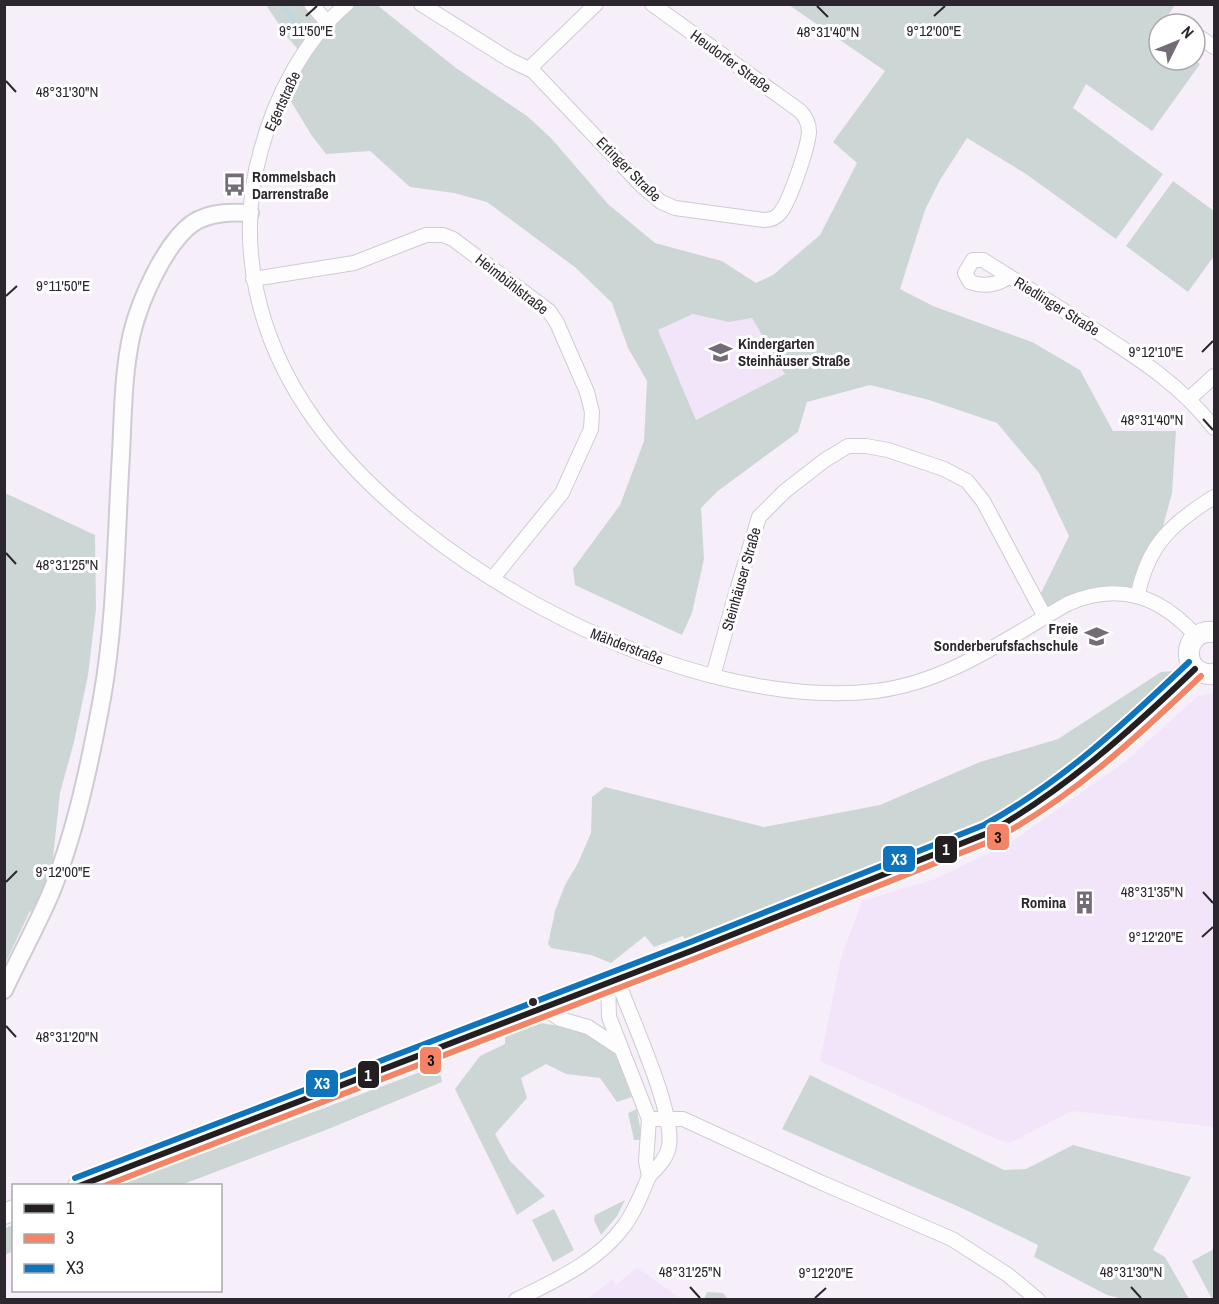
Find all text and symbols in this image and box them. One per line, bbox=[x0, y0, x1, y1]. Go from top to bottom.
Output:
north arrow bbox=[1147, 12, 1207, 72]
text: 9°11'50"E bbox=[279, 20, 333, 41]
text: 9°12'00"E bbox=[906, 20, 962, 41]
text: 48°31'40"N bbox=[797, 21, 859, 42]
text: N bbox=[1177, 21, 1199, 43]
street label: Heudorfer Straße bbox=[686, 25, 776, 98]
street label: Egertstraße bbox=[259, 67, 305, 135]
text: 48°31'30"N bbox=[36, 81, 98, 102]
street label: Ertinger Straße bbox=[592, 132, 666, 206]
place label: Rommelsbach Darrenstraße bbox=[252, 166, 336, 204]
bus stop icon: Rommelsbach Darrenstraße bbox=[221, 172, 247, 198]
street label: Heimbühlstraße bbox=[471, 249, 553, 319]
street label: Riedlinger Straße bbox=[1010, 271, 1104, 341]
text: 9°11'50"E bbox=[36, 275, 90, 296]
place label: Kindergarten Steinhäuser Straße bbox=[738, 333, 850, 371]
school or university icon: Kindergarten Steinhäuser Straße bbox=[707, 339, 733, 365]
text: 9°12'10"E bbox=[1128, 341, 1184, 362]
text: 48°31'40"N bbox=[1121, 409, 1183, 430]
street label: Steinhäuser Straße bbox=[716, 525, 766, 633]
text: 48°31'25"N bbox=[36, 554, 98, 575]
place label: Freie Sonderberufsfachschule bbox=[934, 618, 1078, 656]
street label: Mähderstraße bbox=[587, 622, 667, 670]
school or university icon: Freie Sonderberufsfachschule bbox=[1083, 624, 1109, 650]
line badge: 3 bbox=[986, 823, 1010, 851]
text: 3 bbox=[994, 826, 1002, 848]
line badge: 1 bbox=[934, 835, 958, 864]
text: 1 bbox=[942, 838, 950, 860]
line badge: X3 bbox=[882, 845, 916, 873]
text: X3 bbox=[891, 848, 907, 870]
text: 9°12'00"E bbox=[35, 861, 91, 882]
text: 48°31'35"N bbox=[1121, 881, 1183, 902]
building icon: Romina bbox=[1071, 889, 1097, 915]
place label: Romina bbox=[1021, 892, 1066, 913]
text: 9°12'20"E bbox=[1128, 926, 1184, 947]
unlabelled marker bbox=[527, 996, 539, 1008]
text: 48°31'20"N bbox=[36, 1026, 98, 1047]
line badge: 3 bbox=[419, 1046, 442, 1075]
text: 3 bbox=[427, 1049, 435, 1071]
line badge: 1 bbox=[357, 1060, 380, 1089]
text: 1 bbox=[364, 1064, 372, 1086]
line badge: X3 bbox=[305, 1069, 339, 1098]
text: X3 bbox=[314, 1072, 330, 1094]
legend bbox=[12, 1184, 222, 1292]
text: 1 bbox=[66, 1195, 75, 1220]
text: 3 bbox=[66, 1225, 74, 1250]
text: X3 bbox=[66, 1255, 84, 1280]
text: 48°31'25"N bbox=[659, 1261, 721, 1282]
text: 48°31'30"N bbox=[1100, 1261, 1162, 1282]
text: 9°12'20"E bbox=[798, 1262, 854, 1283]

